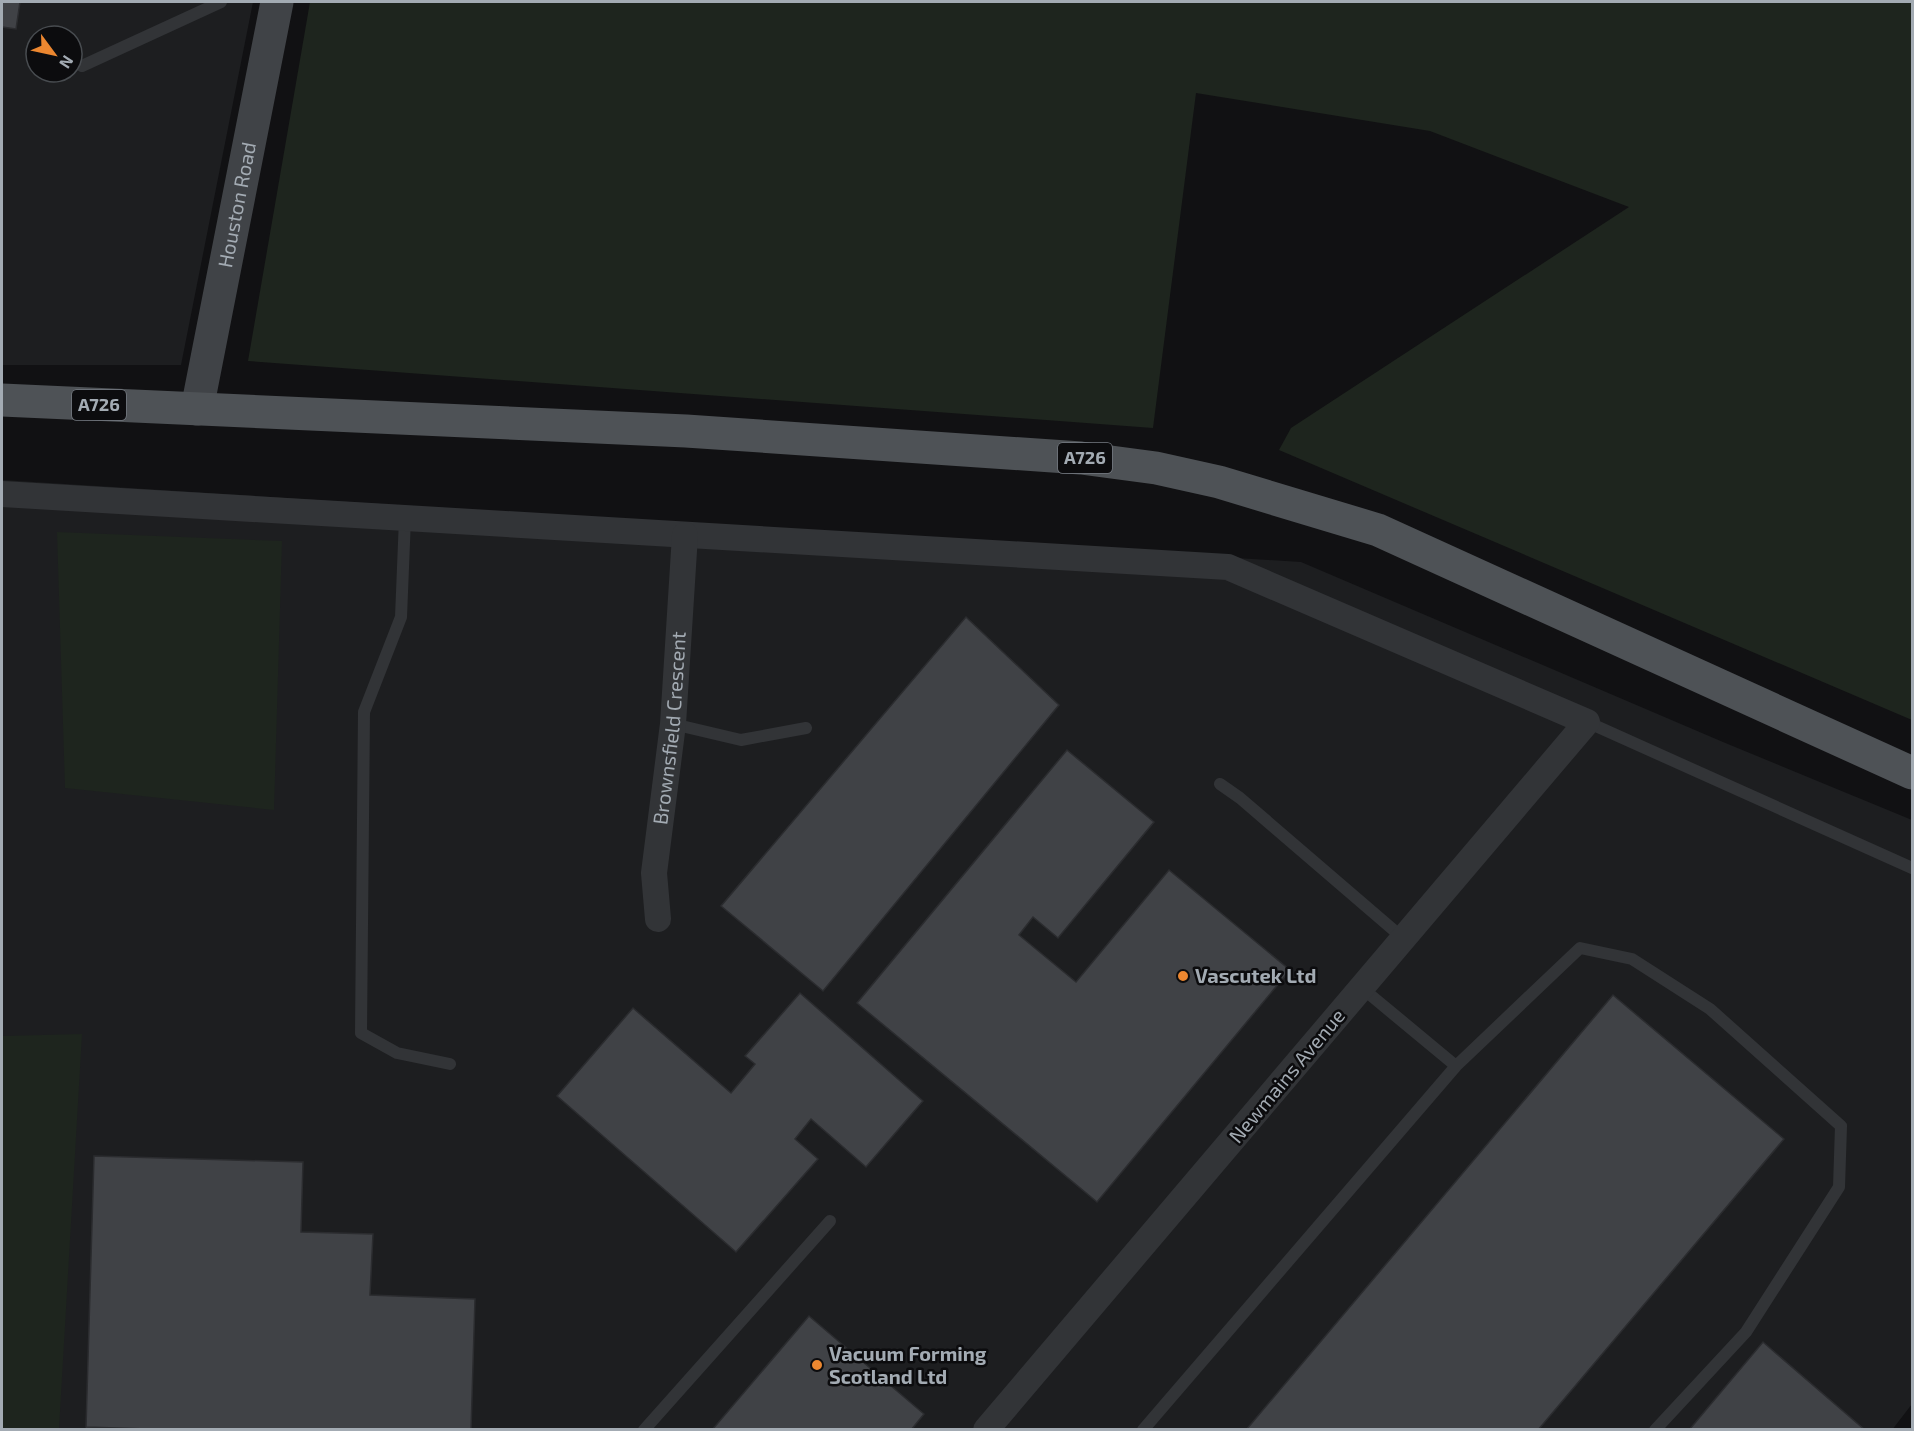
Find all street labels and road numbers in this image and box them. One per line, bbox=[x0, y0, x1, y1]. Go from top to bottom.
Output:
street label: Houston Road bbox=[212, 140, 260, 270]
road number: A726 bbox=[72, 390, 126, 420]
road number: A726 bbox=[1058, 443, 1112, 473]
street label: Brownsfield Crescent bbox=[647, 630, 690, 826]
street label: Newmains Avenue bbox=[1223, 1003, 1349, 1147]

